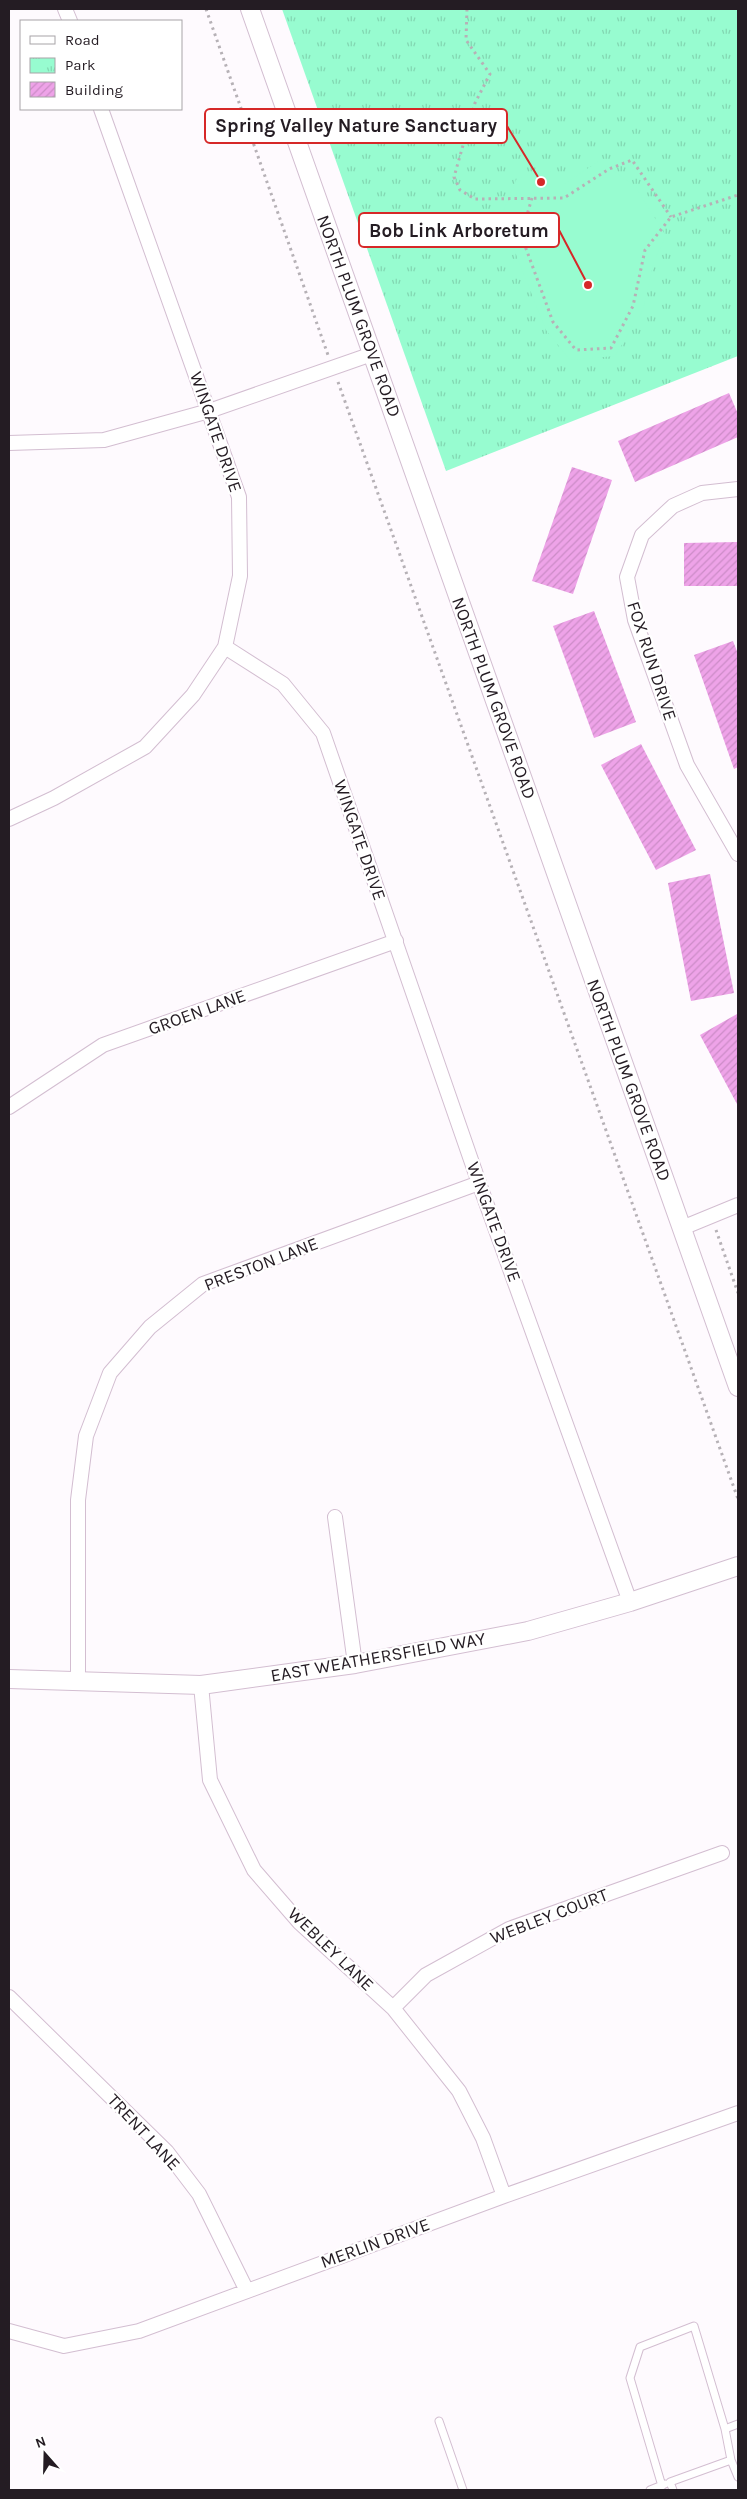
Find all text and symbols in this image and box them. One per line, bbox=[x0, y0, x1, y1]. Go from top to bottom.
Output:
legend bbox=[20, 20, 182, 110]
text: Road bbox=[65, 31, 100, 49]
text: Park bbox=[65, 56, 95, 74]
text: Building bbox=[65, 81, 123, 99]
callout: Spring Valley Nature Sanctuary bbox=[205, 109, 507, 143]
text: Spring Valley Nature Sanctuary bbox=[215, 115, 497, 137]
street label: NORTH PLUM GROVE ROAD bbox=[312, 212, 406, 420]
callout: Bob Link Arboretum bbox=[359, 213, 559, 247]
text: Bob Link Arboretum bbox=[369, 220, 549, 242]
street label: WINGATE DRIVE bbox=[185, 369, 247, 495]
street label: NORTH PLUM GROVE ROAD bbox=[447, 594, 541, 802]
street label: FOX RUN DRIVE bbox=[622, 599, 682, 723]
street label: WINGATE DRIVE bbox=[329, 777, 391, 903]
street label: NORTH PLUM GROVE ROAD bbox=[582, 976, 676, 1184]
street label: GROEN LANE bbox=[145, 984, 249, 1040]
street label: WINGATE DRIVE bbox=[462, 1159, 526, 1285]
street label: PRESTON LANE bbox=[201, 1232, 321, 1296]
street label: EAST WEATHERSFIELD WAY bbox=[269, 1627, 487, 1687]
street label: WEBLEY COURT bbox=[487, 1883, 611, 1949]
street label: WEBLEY LANE bbox=[283, 1902, 379, 1996]
street label: TRENT LANE bbox=[103, 2089, 185, 2175]
street label: MERLIN DRIVE bbox=[317, 2213, 433, 2273]
north arrow bbox=[20, 2429, 70, 2479]
text: N bbox=[33, 2433, 48, 2452]

